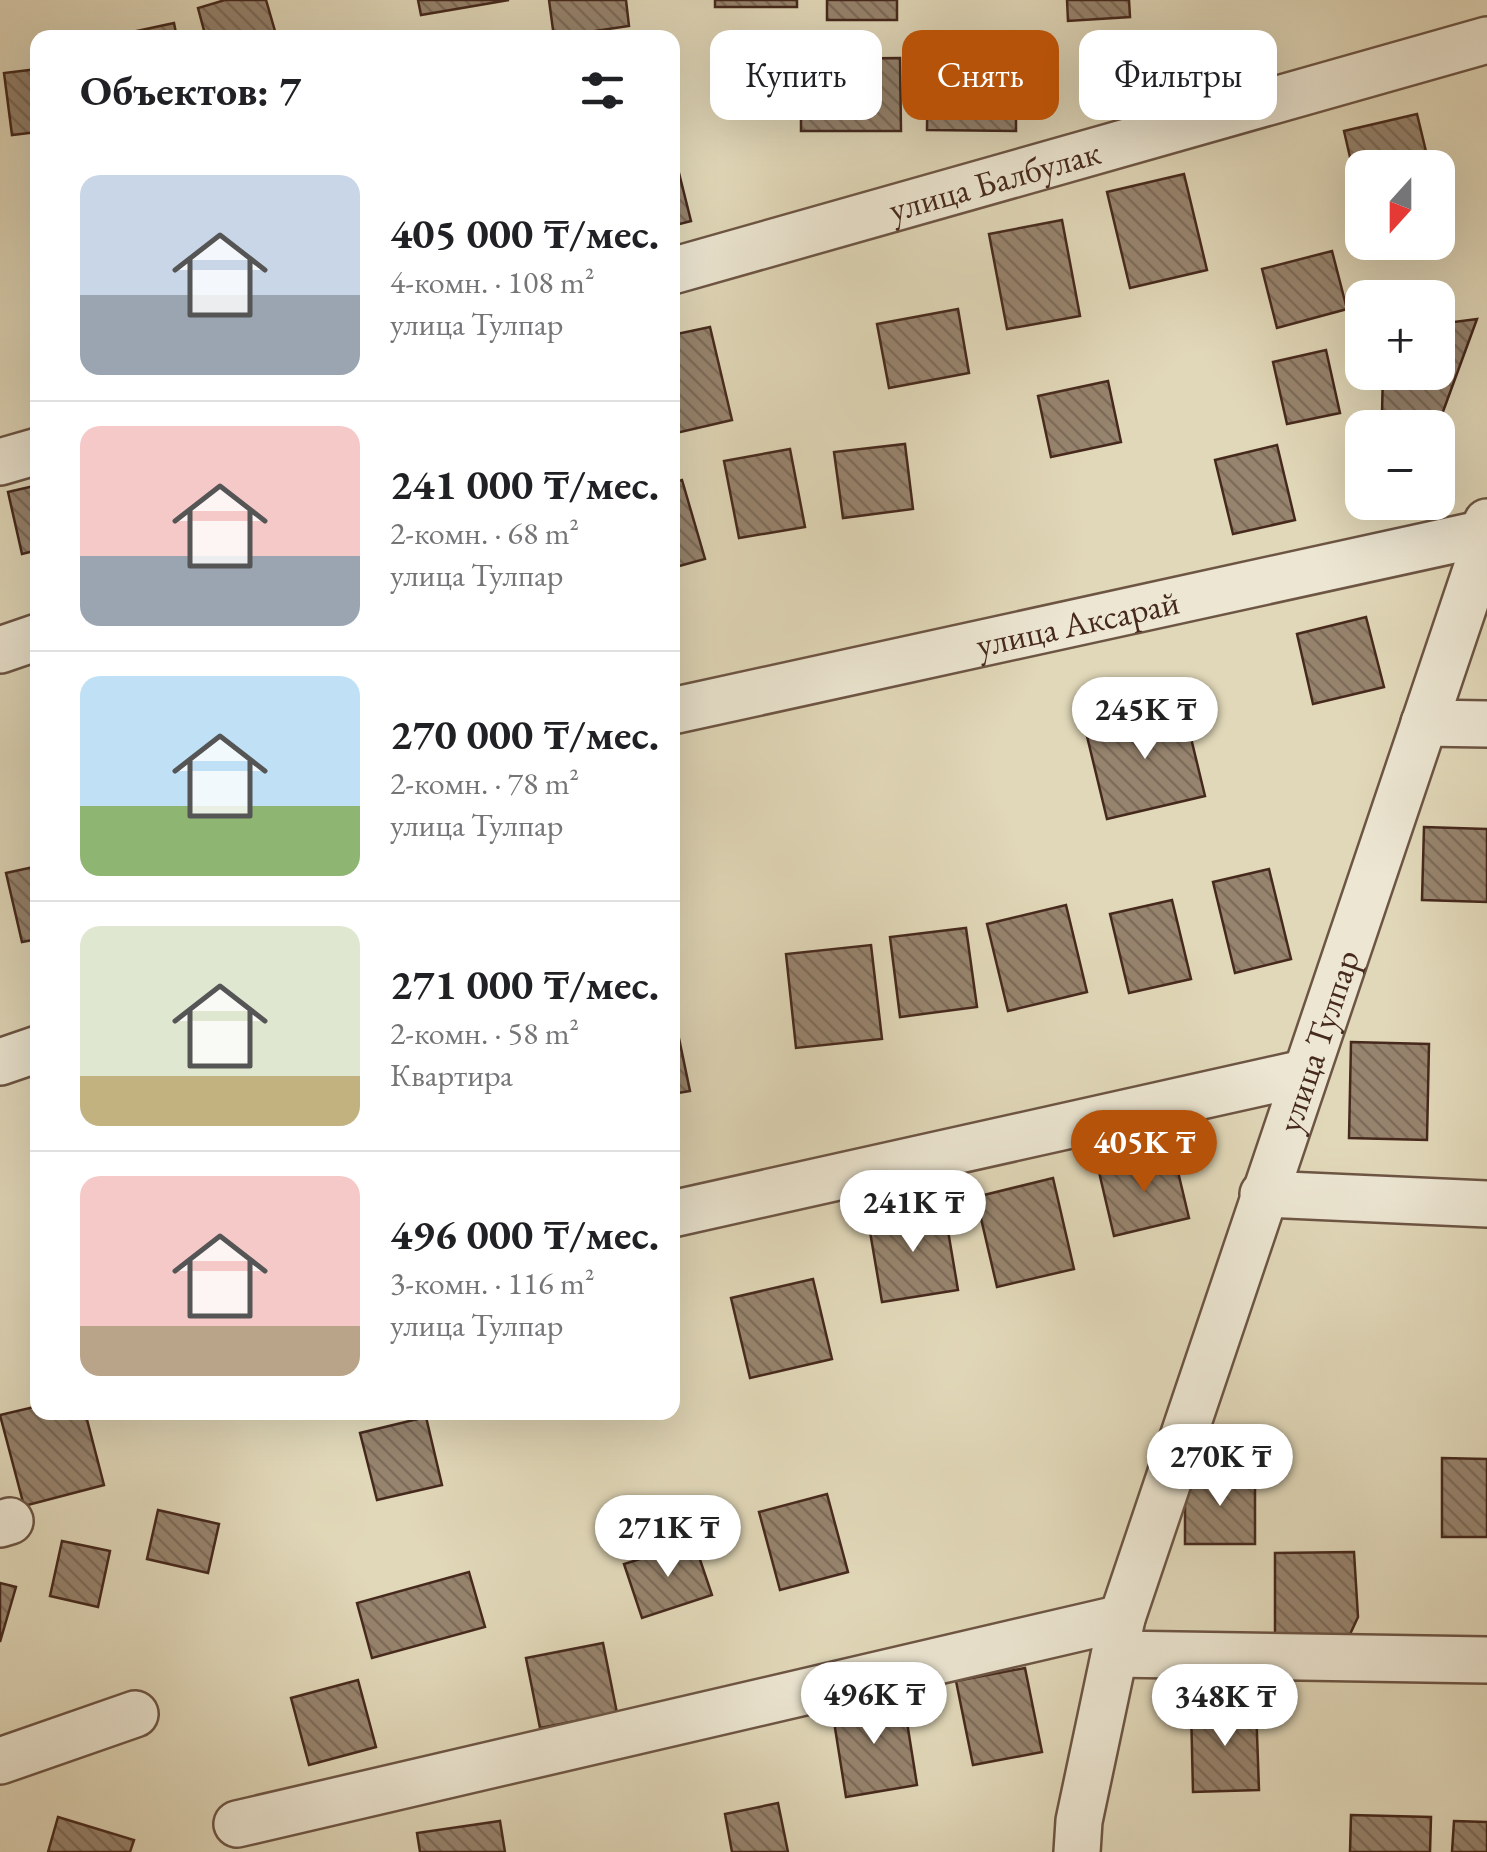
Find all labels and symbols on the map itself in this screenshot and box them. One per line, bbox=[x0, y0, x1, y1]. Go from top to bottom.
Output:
street label: улица Балбулак bbox=[883, 128, 1105, 232]
north arrow bbox=[1345, 150, 1455, 260]
street label: улица Аксарай bbox=[972, 578, 1183, 667]
pin: 245K ₸ bbox=[1064, 677, 1226, 762]
street label: улица Тулпар bbox=[1265, 944, 1370, 1138]
pin: 405K ₸ bbox=[1063, 1110, 1225, 1195]
pin: 241K ₸ bbox=[832, 1170, 994, 1255]
pin: 270K ₸ bbox=[1139, 1424, 1301, 1509]
pin: 271K ₸ bbox=[587, 1495, 749, 1580]
pin: 496K ₸ bbox=[793, 1662, 955, 1747]
pin: 348K ₸ bbox=[1144, 1664, 1306, 1749]

